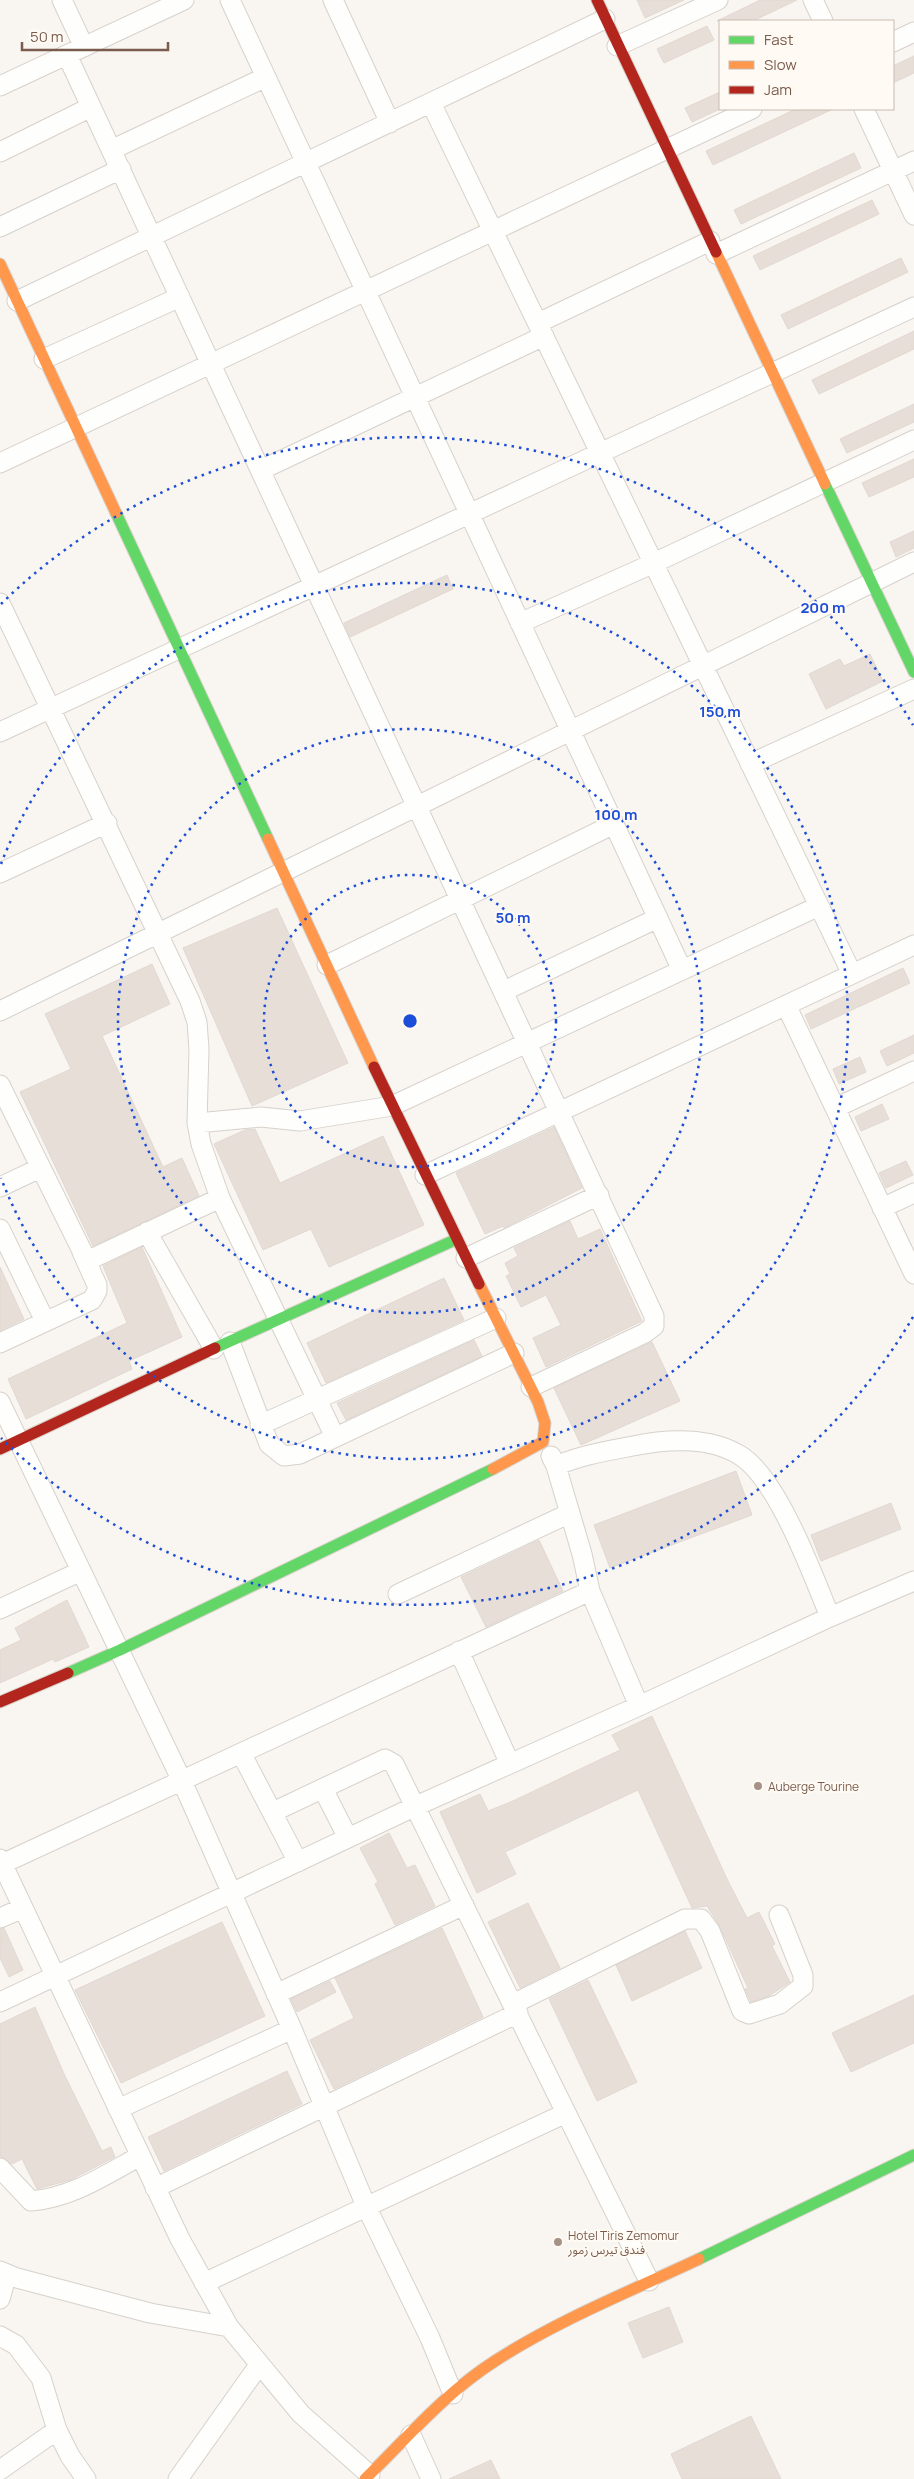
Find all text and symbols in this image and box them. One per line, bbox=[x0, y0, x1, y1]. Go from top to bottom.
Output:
scale bar bbox=[22, 20, 169, 52]
legend bbox=[719, 20, 894, 110]
text: 50 m bbox=[30, 26, 64, 47]
text: Fast bbox=[764, 29, 793, 50]
text: Slow bbox=[764, 54, 797, 75]
text: Jam bbox=[764, 79, 792, 100]
text: 200 m bbox=[800, 597, 846, 618]
text: 150 m bbox=[699, 701, 741, 722]
text: 100 m bbox=[595, 804, 637, 825]
text: 50 m bbox=[495, 907, 531, 928]
centre of rings bbox=[401, 1012, 419, 1030]
place label: Auberge Tourine bbox=[768, 1778, 859, 1795]
marker: Auberge Tourine bbox=[752, 1780, 764, 1792]
place label: Hotel Tiris Zemomur فندق تيرس زمور bbox=[567, 2227, 680, 2258]
marker: Hotel Tiris Zemomur فندق تيرس زمور bbox=[552, 2236, 564, 2248]

